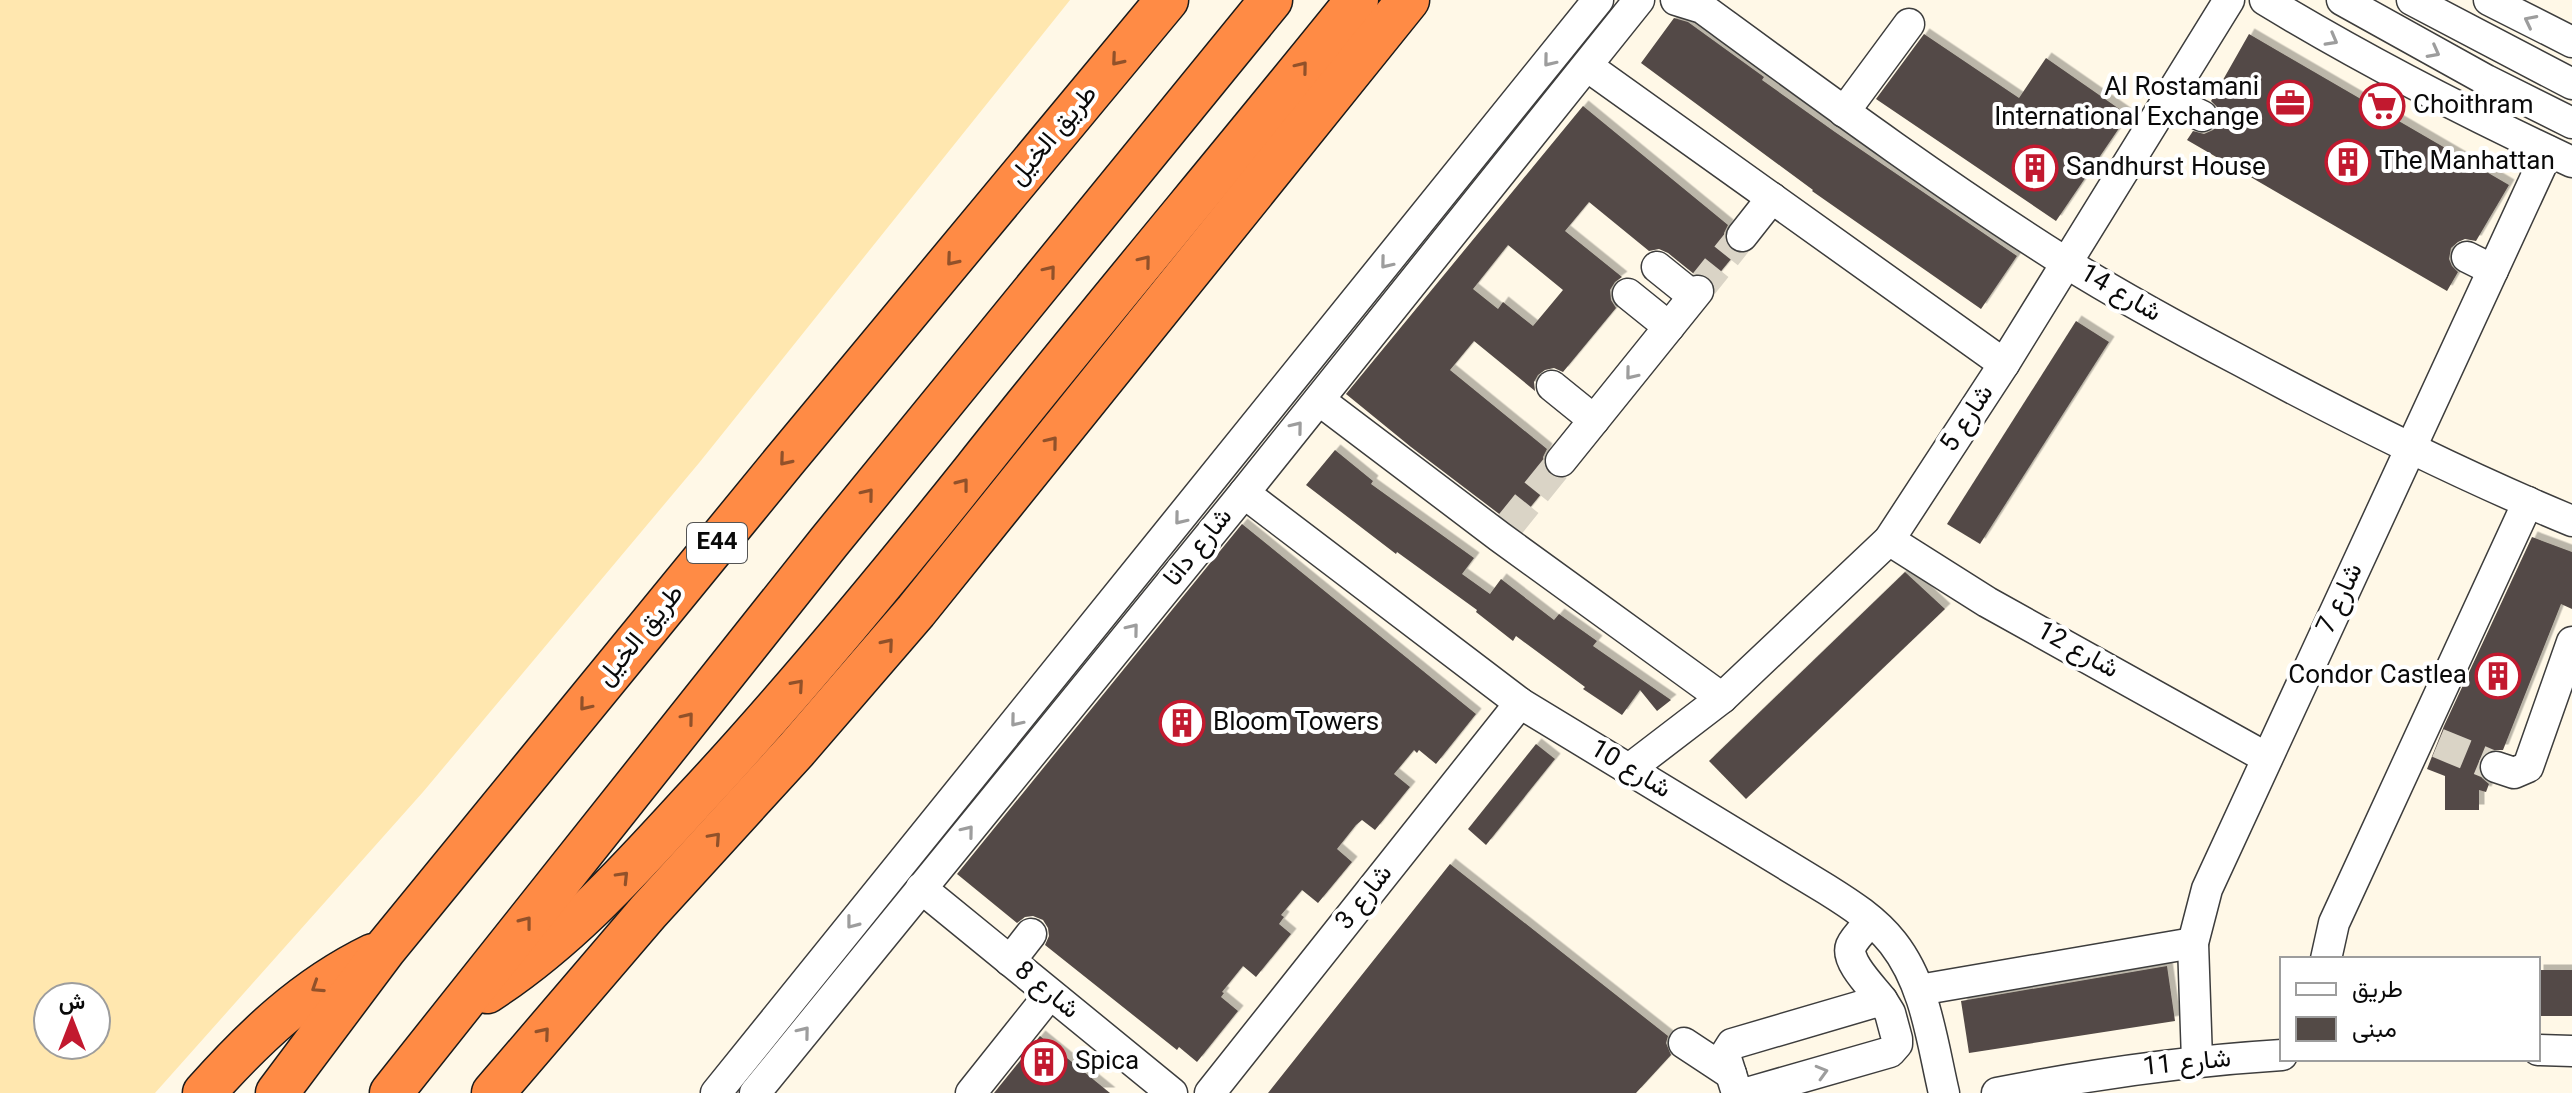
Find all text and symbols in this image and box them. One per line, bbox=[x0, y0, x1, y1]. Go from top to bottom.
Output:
one-way arrow bbox=[2524, 15, 2539, 31]
one-way arrow bbox=[2323, 30, 2338, 46]
one-way arrow bbox=[2426, 43, 2440, 58]
one-way arrow bbox=[1112, 51, 1127, 65]
one-way arrow bbox=[1544, 52, 1559, 66]
one-way arrow bbox=[1293, 62, 1307, 77]
place label: Al Rostamani International Exchange bbox=[1994, 68, 2259, 139]
street label: طريق الخيل bbox=[999, 76, 1109, 196]
office icon: Al Rostamani International Exchange bbox=[2266, 79, 2314, 127]
supermarket icon: Choithram bbox=[2358, 82, 2406, 130]
place label: Choithram bbox=[2413, 86, 2533, 127]
building icon: The Manhattan bbox=[2324, 138, 2372, 186]
place label: The Manhattan bbox=[2379, 142, 2555, 183]
building icon: Sandhurst House bbox=[2011, 144, 2059, 192]
place label: Sandhurst House bbox=[2066, 148, 2266, 189]
one-way arrow bbox=[947, 251, 962, 266]
one-way arrow bbox=[1381, 254, 1396, 268]
street label: شارع 14 bbox=[2071, 254, 2169, 334]
one-way arrow bbox=[1135, 255, 1149, 270]
one-way arrow bbox=[1040, 265, 1055, 280]
one-way arrow bbox=[1626, 364, 1641, 379]
street label: شارع 5 bbox=[1931, 377, 2005, 461]
one-way arrow bbox=[1287, 421, 1301, 436]
one-way arrow bbox=[1043, 437, 1057, 452]
one-way arrow bbox=[780, 451, 795, 465]
one-way arrow bbox=[953, 478, 967, 493]
one-way arrow bbox=[859, 488, 873, 503]
street label: شارع دانا bbox=[1154, 499, 1244, 597]
one-way arrow bbox=[1175, 509, 1189, 524]
road number: E44 bbox=[687, 523, 747, 563]
street label: شارع 7 bbox=[2307, 557, 2375, 641]
street label: طريق الخيل bbox=[587, 576, 695, 696]
street label: شارع 12 bbox=[2028, 612, 2126, 690]
one-way arrow bbox=[1123, 624, 1138, 638]
one-way arrow bbox=[878, 639, 893, 653]
building icon: Condor Castlea bbox=[2474, 652, 2522, 700]
place label: Condor Castlea bbox=[2288, 656, 2467, 697]
one-way arrow bbox=[788, 679, 802, 694]
one-way arrow bbox=[580, 695, 595, 710]
building icon: Bloom Towers bbox=[1158, 699, 1206, 747]
place label: Bloom Towers bbox=[1213, 703, 1379, 744]
one-way arrow bbox=[678, 712, 692, 727]
one-way arrow bbox=[1011, 712, 1026, 726]
street label: شارع 10 bbox=[1582, 730, 1678, 810]
one-way arrow bbox=[958, 825, 973, 840]
one-way arrow bbox=[705, 832, 719, 847]
street label: شارع 3 bbox=[1326, 856, 1404, 940]
one-way arrow bbox=[614, 872, 628, 887]
one-way arrow bbox=[848, 914, 862, 929]
one-way arrow bbox=[516, 917, 531, 931]
street label: شارع 8 bbox=[1004, 952, 1088, 1030]
legend bbox=[2280, 957, 2540, 1061]
text: طريق bbox=[2352, 972, 2403, 1010]
one-way arrow bbox=[312, 977, 326, 992]
north arrow bbox=[32, 981, 112, 1061]
text: ش bbox=[59, 986, 85, 1021]
text: مبنى bbox=[2352, 1012, 2397, 1050]
one-way arrow bbox=[795, 1026, 809, 1041]
one-way arrow bbox=[534, 1028, 549, 1043]
building icon: Spica bbox=[1020, 1038, 1068, 1086]
street label: شارع 11 bbox=[2141, 1039, 2233, 1089]
place label: Spica bbox=[1075, 1042, 1139, 1083]
one-way arrow bbox=[1815, 1065, 1829, 1081]

